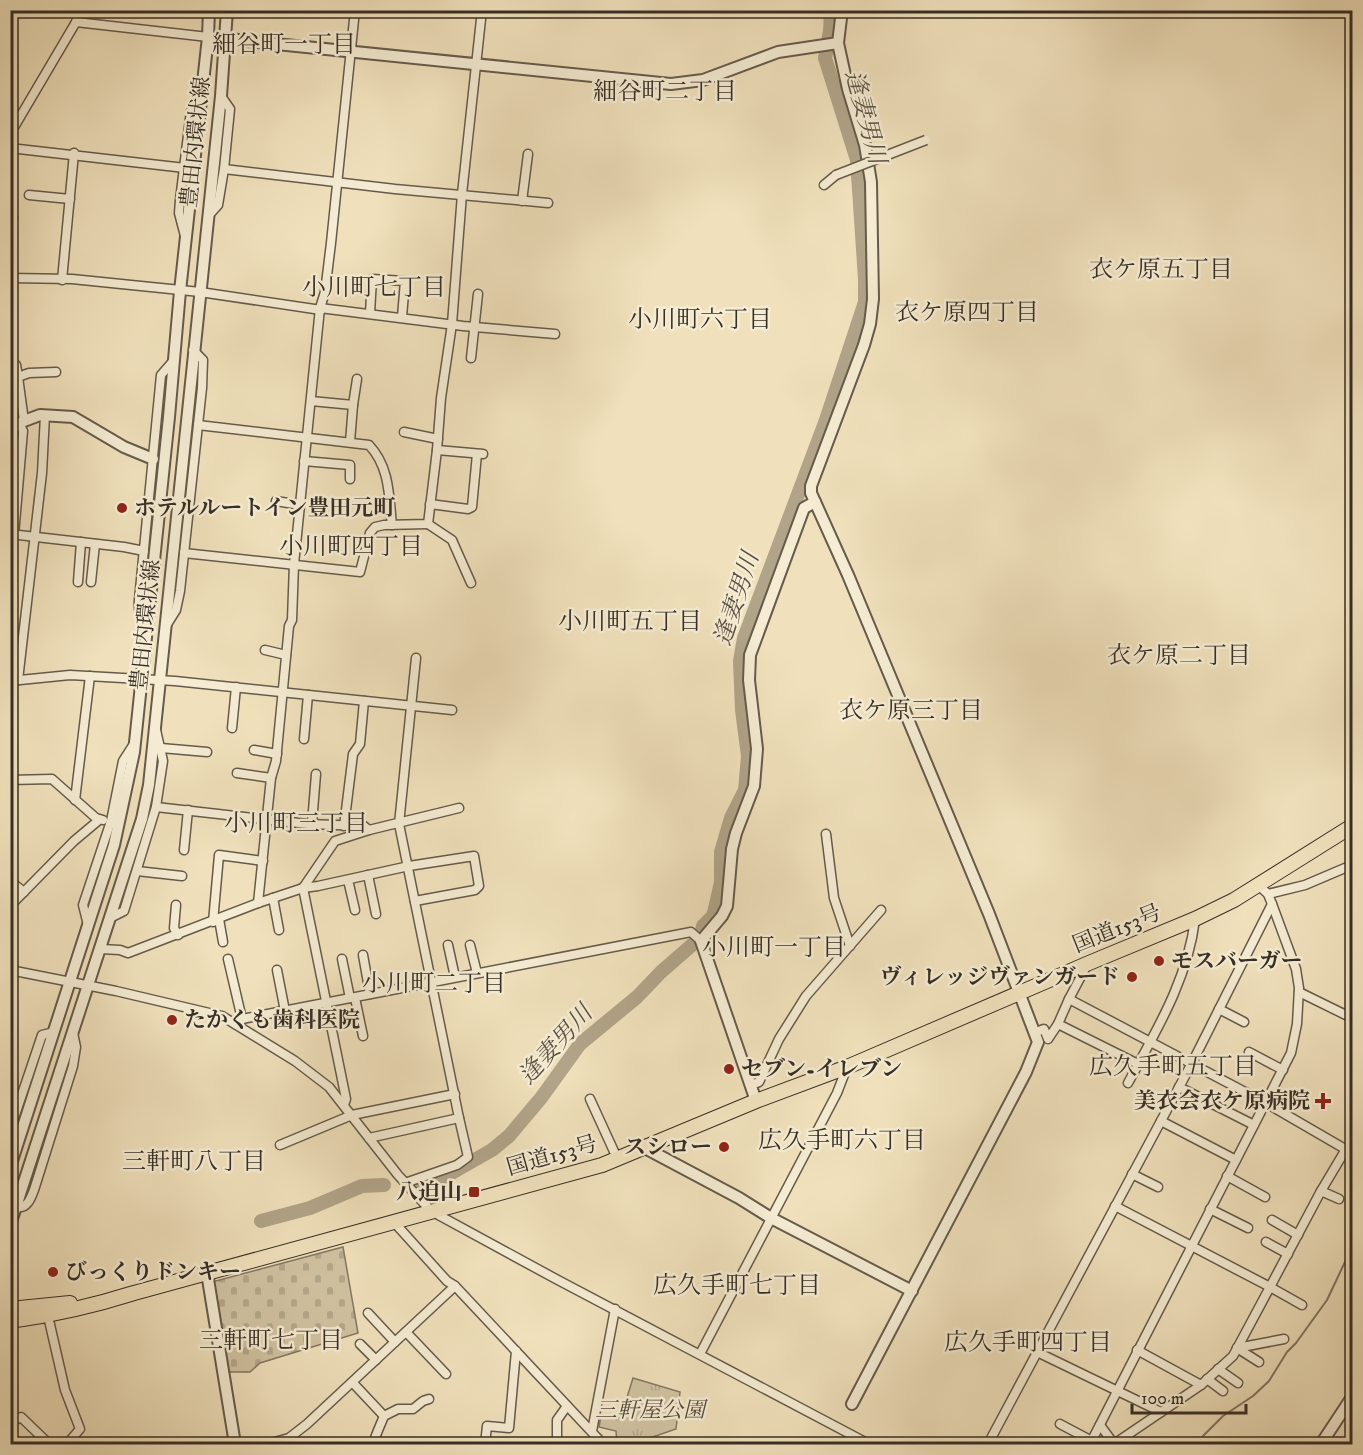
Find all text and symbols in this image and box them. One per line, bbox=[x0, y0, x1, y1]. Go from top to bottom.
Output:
district label: 細谷町一丁目 bbox=[212, 30, 356, 60]
water label: 逢妻男川 bbox=[838, 67, 893, 170]
street label: 豊田内環状線 bbox=[176, 75, 216, 209]
district label: 細谷町二丁目 bbox=[593, 77, 737, 107]
district label: 衣ケ原五丁目 bbox=[1089, 255, 1233, 285]
district label: 小川町七丁目 bbox=[302, 273, 446, 303]
district label: 衣ケ原四丁目 bbox=[895, 298, 1039, 328]
district label: 小川町六丁目 bbox=[628, 305, 772, 335]
place label: ホテルルートイン豊田元町 bbox=[134, 495, 395, 522]
marker: ホテルルートイン豊田元町 bbox=[115, 501, 129, 515]
district label: 小川町四丁目 bbox=[279, 532, 423, 562]
water label: 逢妻男川 bbox=[708, 546, 767, 649]
street label: 豊田内環状線 bbox=[126, 558, 166, 692]
district label: 小川町五丁目 bbox=[558, 607, 702, 637]
district label: 衣ケ原二丁目 bbox=[1107, 641, 1251, 671]
district label: 衣ケ原三丁目 bbox=[839, 696, 983, 726]
district label: 小川町三丁目 bbox=[224, 809, 368, 839]
street label: 国道153号 bbox=[1069, 899, 1165, 959]
district label: 小川町一丁目 bbox=[702, 933, 846, 963]
place label: モスバーガー bbox=[1171, 948, 1303, 975]
marker: モスバーガー bbox=[1152, 954, 1166, 968]
place label: ヴィレッジヴァンガード bbox=[880, 964, 1120, 991]
district label: 小川町二丁目 bbox=[362, 969, 506, 999]
marker: ヴィレッジヴァンガード bbox=[1125, 970, 1139, 984]
water label: 逢妻男川 bbox=[513, 997, 601, 1091]
place label: たかくも歯科医院 bbox=[184, 1007, 360, 1034]
marker: たかくも歯科医院 bbox=[165, 1013, 179, 1027]
district label: 広久手町五丁目 bbox=[1089, 1052, 1257, 1082]
place label: セブン-イレブン bbox=[741, 1056, 902, 1083]
marker: セブン-イレブン bbox=[722, 1062, 736, 1076]
place label: 美衣会衣ケ原病院 bbox=[1134, 1088, 1310, 1115]
marker: 美衣会衣ケ原病院 bbox=[1314, 1092, 1332, 1110]
district label: 広久手町六丁目 bbox=[758, 1126, 926, 1156]
street label: 国道153号 bbox=[504, 1130, 600, 1182]
place label: スシロー bbox=[624, 1134, 712, 1161]
marker: スシロー bbox=[717, 1140, 731, 1154]
district label: 三軒町八丁目 bbox=[122, 1147, 266, 1177]
place label: 八迫山 bbox=[396, 1179, 462, 1206]
marker: 八迫山 bbox=[467, 1185, 481, 1199]
place label: びっくりドンキー bbox=[65, 1259, 241, 1286]
marker: びっくりドンキー bbox=[46, 1265, 60, 1279]
district label: 広久手町七丁目 bbox=[653, 1271, 821, 1301]
district label: 三軒町七丁目 bbox=[199, 1326, 343, 1356]
district label: 広久手町四丁目 bbox=[944, 1328, 1112, 1358]
scale bar bbox=[1132, 1377, 1246, 1415]
text: 100 m bbox=[1141, 1388, 1184, 1410]
park label: 三軒屋公園 bbox=[595, 1397, 708, 1424]

